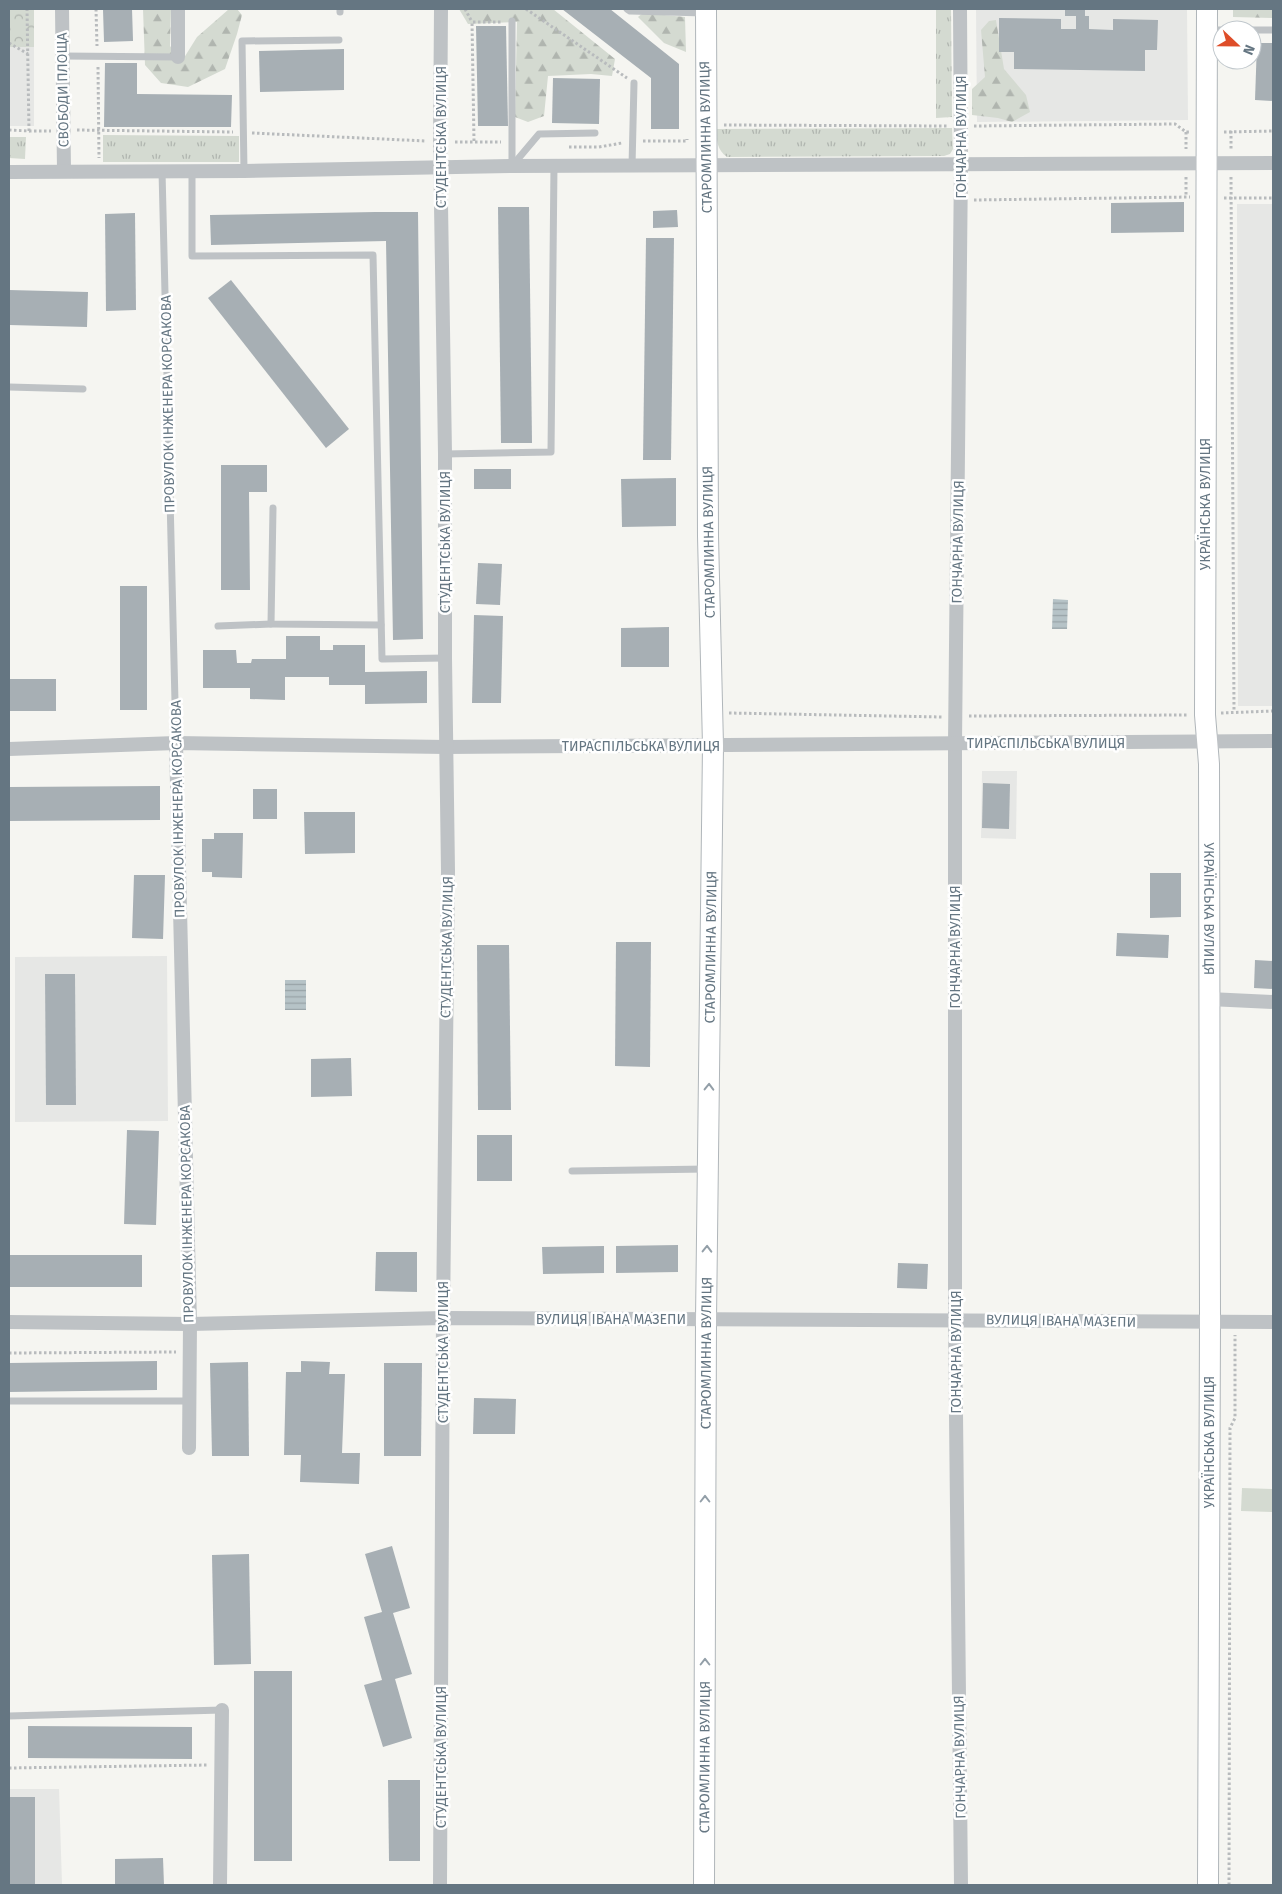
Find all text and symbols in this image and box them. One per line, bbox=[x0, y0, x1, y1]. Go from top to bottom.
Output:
north arrow bbox=[1212, 20, 1262, 70]
street label: СВОБОДИ ПЛОЩА bbox=[53, 32, 73, 148]
text: N bbox=[1239, 42, 1258, 57]
street label: СТАРОМЛИННА ВУЛИЦЯ bbox=[696, 61, 716, 213]
street label: СТУДЕНТСЬКА ВУЛИЦЯ bbox=[433, 66, 450, 208]
street label: ГОНЧАРНА ВУЛИЦЯ bbox=[953, 75, 970, 199]
street label: ПРОВУЛОК ІНЖЕНЕРА КОРСАКОВА bbox=[158, 295, 178, 513]
street label: УКРАЇНСЬКА ВУЛИЦЯ bbox=[1197, 438, 1214, 570]
street label: СТАРОМЛИННА ВУЛИЦЯ bbox=[699, 466, 719, 618]
street label: СТУДЕНТСЬКА ВУЛИЦЯ bbox=[437, 471, 454, 613]
street label: ГОНЧАРНА ВУЛИЦЯ bbox=[948, 480, 968, 604]
street label: ПРОВУЛОК ІНЖЕНЕРА КОРСАКОВА bbox=[168, 700, 188, 918]
street label: ТИРАСПІЛЬСЬКА ВУЛИЦЯ bbox=[967, 735, 1125, 752]
street label: ТИРАСПІЛЬСЬКА ВУЛИЦЯ bbox=[562, 738, 720, 755]
street label: УКРАЇНСЬКА ВУЛИЦЯ bbox=[1201, 842, 1218, 975]
street label: СТАРОМЛИННА ВУЛИЦЯ bbox=[701, 871, 720, 1023]
street label: СТУДЕНТСЬКА ВУЛИЦЯ bbox=[437, 876, 457, 1018]
street label: ГОНЧАРНА ВУЛИЦЯ bbox=[947, 885, 964, 1009]
one-way arrow bbox=[703, 1082, 714, 1090]
street label: ПРОВУЛОК ІНЖЕНЕРА КОРСАКОВА bbox=[177, 1105, 197, 1323]
one-way arrow bbox=[702, 1245, 712, 1252]
street label: СТАРОМЛИННА ВУЛИЦЯ bbox=[697, 1277, 715, 1429]
street label: СТУДЕНТСЬКА ВУЛИЦЯ bbox=[435, 1281, 452, 1423]
street label: ГОНЧАРНА ВУЛИЦЯ bbox=[948, 1290, 965, 1414]
street label: ВУЛИЦЯ ІВАНА МАЗЕПИ bbox=[536, 1311, 686, 1328]
street label: ВУЛИЦЯ ІВАНА МАЗЕПИ bbox=[986, 1311, 1136, 1331]
street label: УКРАЇНСЬКА ВУЛИЦЯ bbox=[1201, 1376, 1218, 1508]
one-way arrow bbox=[700, 1495, 710, 1502]
one-way arrow bbox=[700, 1657, 710, 1665]
street label: СТАРОМЛИННА ВУЛИЦЯ bbox=[696, 1681, 713, 1833]
street label: СТУДЕНТСЬКА ВУЛИЦЯ bbox=[433, 1686, 450, 1828]
street label: ГОНЧАРНА ВУЛИЦЯ bbox=[950, 1695, 970, 1819]

